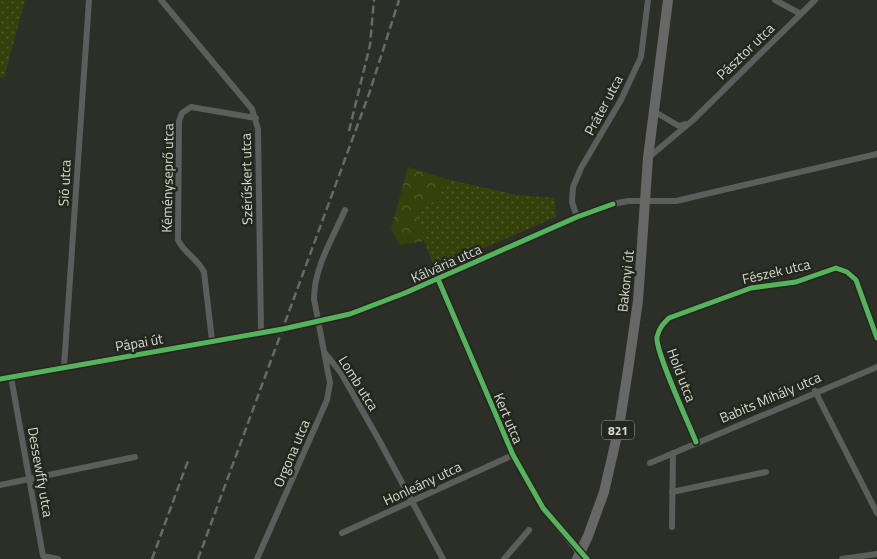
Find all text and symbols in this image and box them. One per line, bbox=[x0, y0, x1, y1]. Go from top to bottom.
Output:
street label: Pásztor utca bbox=[711, 18, 779, 84]
street label: Práter utca bbox=[578, 71, 628, 139]
street label: Kéményseprő utca bbox=[156, 123, 178, 233]
street label: Szérűskert utca bbox=[235, 133, 257, 225]
street label: Sió utca bbox=[52, 159, 76, 207]
street label: Kálvária utca bbox=[407, 238, 485, 288]
street label: Bakonyi út bbox=[611, 249, 639, 313]
street label: Fészek utca bbox=[740, 253, 812, 289]
street label: Pápai út bbox=[113, 327, 165, 357]
street label: Hold utca bbox=[662, 345, 702, 405]
street label: Lomb utca bbox=[334, 351, 384, 415]
street label: Babits Mihály utca bbox=[716, 366, 824, 428]
street label: Kert utca bbox=[489, 389, 529, 447]
street label: Orgona utca bbox=[267, 416, 315, 490]
road number: 821 bbox=[602, 420, 634, 440]
street label: Dessewffy utca bbox=[23, 425, 59, 519]
street label: Honleány utca bbox=[379, 456, 465, 510]

